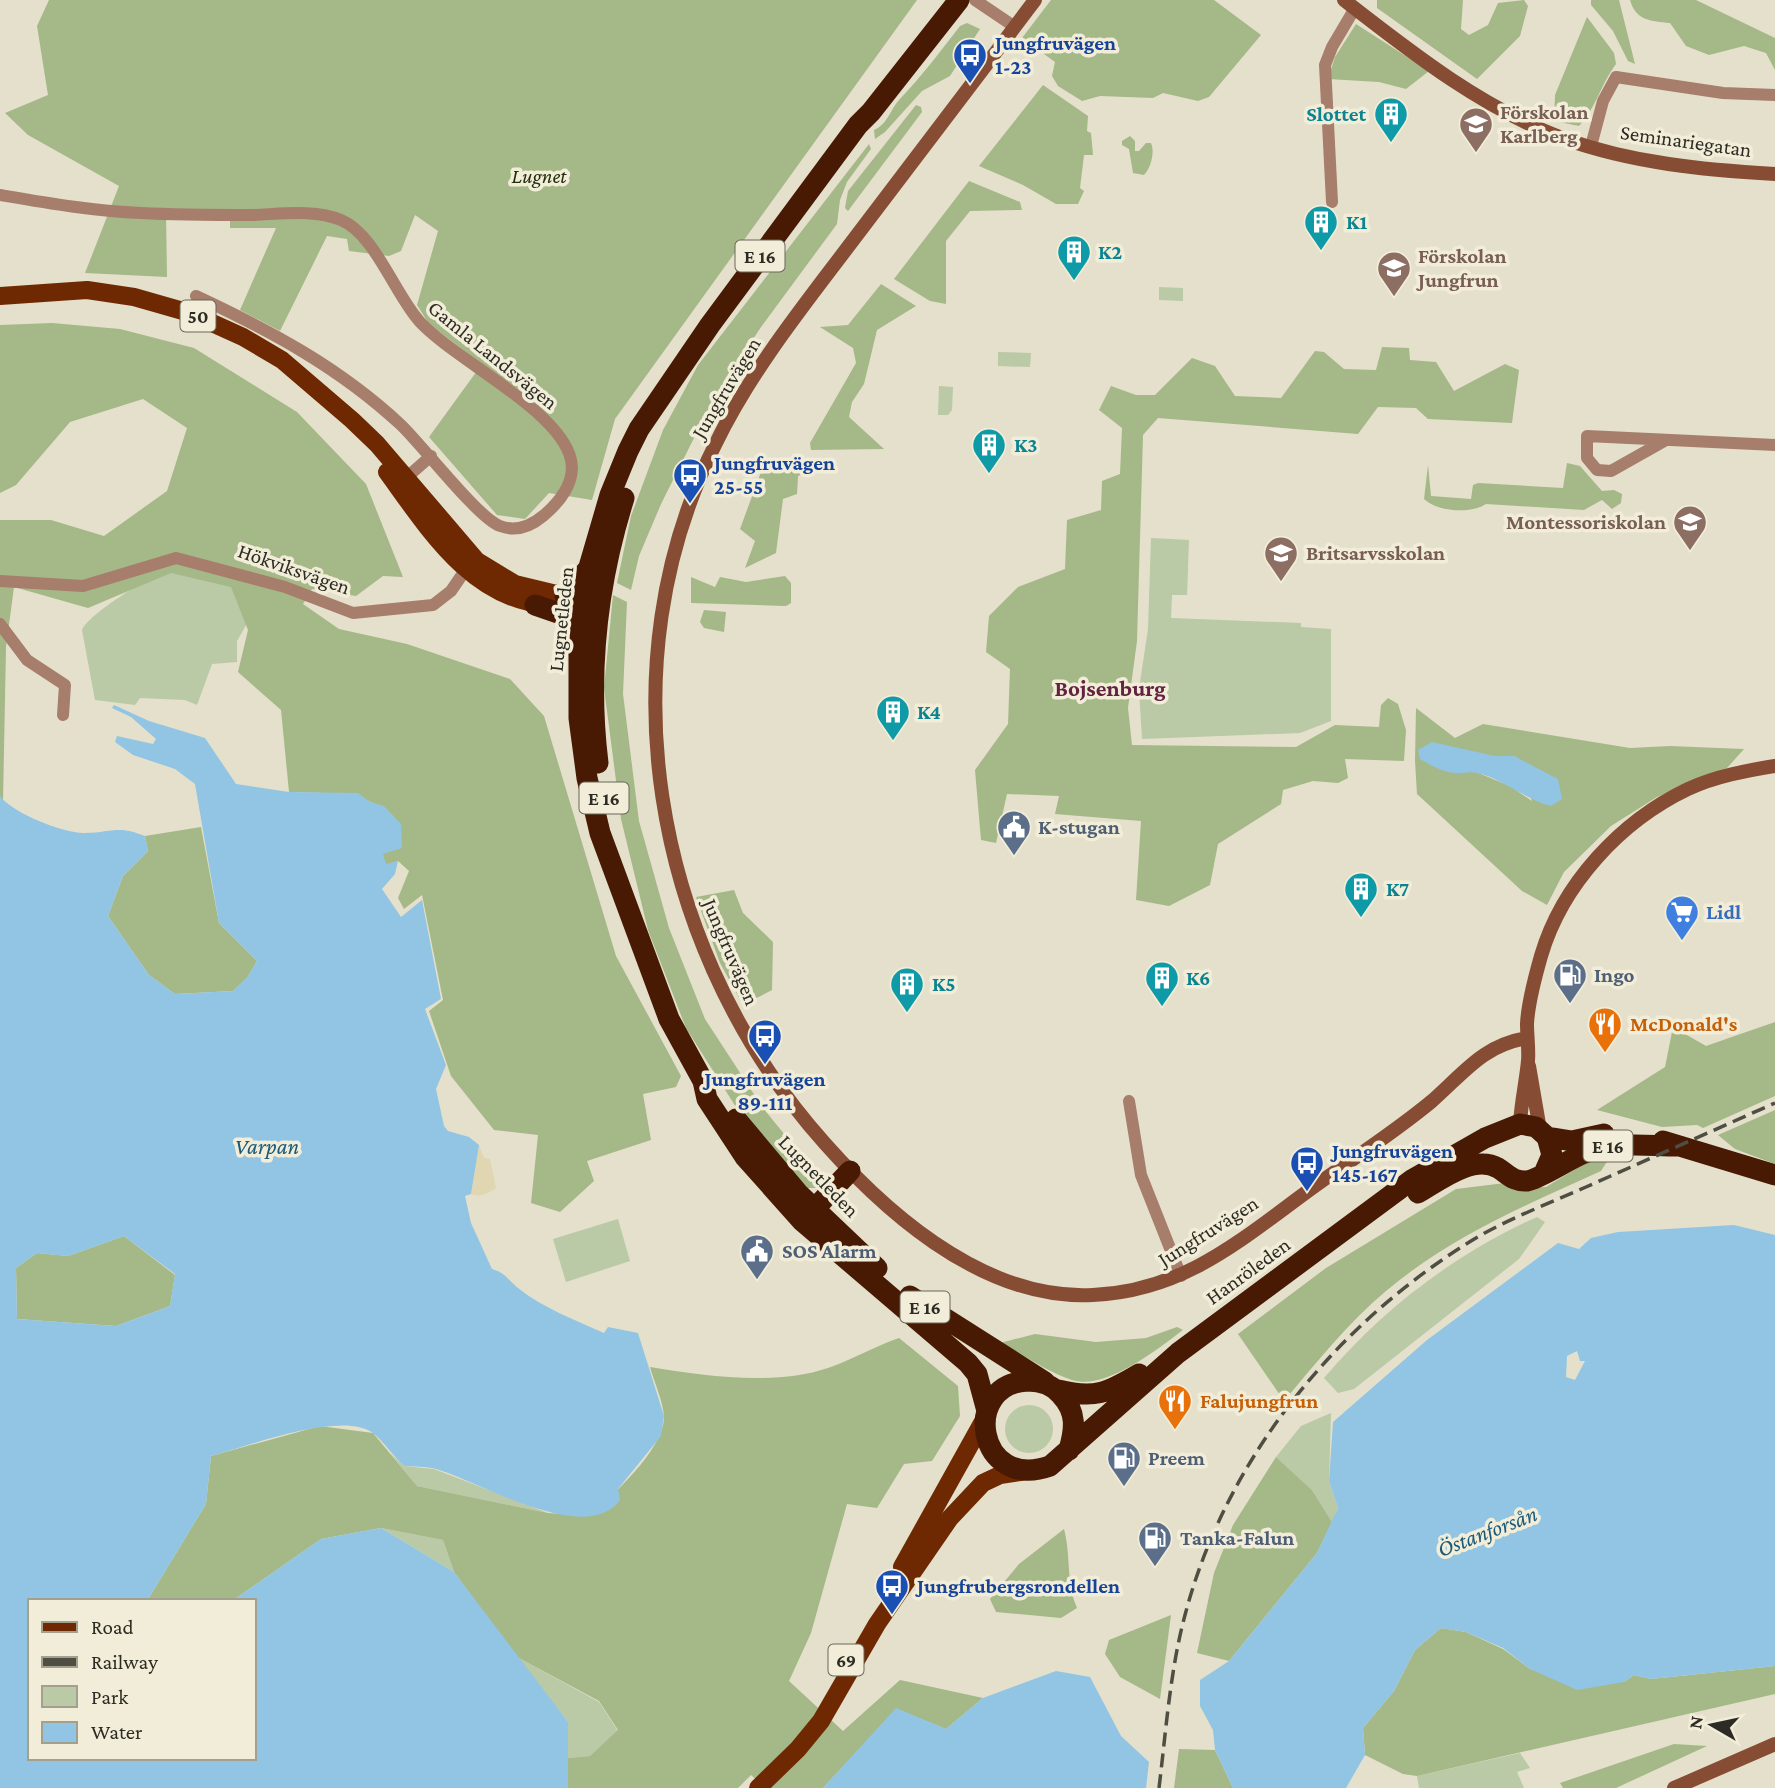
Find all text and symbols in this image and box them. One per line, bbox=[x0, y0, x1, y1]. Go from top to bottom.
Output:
place label: Jungfruvägen 1-23 bbox=[993, 31, 1116, 79]
bus stop icon: Jungfruvägen 1-23 bbox=[951, 36, 989, 85]
building icon: Slottet bbox=[1372, 95, 1410, 144]
place label: Förskolan Karlberg bbox=[1500, 100, 1589, 148]
place label: Slottet bbox=[1306, 102, 1366, 126]
school or university icon: Förskolan Karlberg bbox=[1457, 105, 1495, 154]
street label: Seminariegatan bbox=[1619, 120, 1753, 162]
park label: Lugnet bbox=[511, 164, 567, 188]
building icon: K1 bbox=[1302, 203, 1340, 252]
place label: K1 bbox=[1346, 210, 1367, 234]
building icon: K2 bbox=[1055, 233, 1093, 282]
road number: E 16 bbox=[736, 240, 784, 272]
place label: K2 bbox=[1098, 240, 1122, 264]
place label: Förskolan Jungfrun bbox=[1416, 244, 1507, 292]
school or university icon: Förskolan Jungfrun bbox=[1375, 249, 1413, 298]
street label: Gamla Landsvägen bbox=[423, 295, 563, 415]
road number: 50 bbox=[180, 300, 216, 332]
street label: Jungfruvägen bbox=[685, 333, 766, 445]
building icon: K3 bbox=[970, 426, 1008, 475]
place label: K3 bbox=[1014, 433, 1037, 457]
place label: Jungfruvägen 25-55 bbox=[712, 451, 835, 499]
bus stop icon: Jungfruvägen 25-55 bbox=[671, 456, 709, 505]
school or university icon: Montessoriskolan bbox=[1671, 503, 1709, 552]
place label: Montessoriskolan bbox=[1506, 510, 1666, 534]
school or university icon: Britsarvsskolan bbox=[1262, 534, 1300, 583]
street label: Hökviksvägen bbox=[235, 539, 353, 599]
place label: Britsarvsskolan bbox=[1306, 541, 1445, 565]
street label: Lugnetleden bbox=[544, 565, 578, 673]
district label: Bojsenburg bbox=[1054, 675, 1166, 701]
building icon: K4 bbox=[874, 693, 912, 742]
place label: K4 bbox=[917, 700, 941, 724]
road number: E 16 bbox=[580, 782, 628, 814]
public building icon: K-stugan bbox=[995, 808, 1033, 857]
place label: K-stugan bbox=[1038, 815, 1120, 839]
building icon: K7 bbox=[1342, 870, 1380, 919]
place label: K7 bbox=[1386, 877, 1409, 901]
street label: Jungfruvägen bbox=[697, 893, 764, 1009]
supermarket icon: Lidl bbox=[1663, 893, 1701, 942]
place label: Lidl bbox=[1706, 900, 1741, 924]
fuel station icon: Ingo bbox=[1551, 956, 1589, 1005]
building icon: K6 bbox=[1143, 959, 1181, 1008]
place label: Ingo bbox=[1594, 963, 1635, 987]
building icon: K5 bbox=[888, 965, 926, 1014]
place label: K6 bbox=[1186, 966, 1211, 990]
place label: K5 bbox=[932, 972, 956, 996]
restaurant icon: McDonald's bbox=[1586, 1005, 1624, 1054]
place label: McDonald's bbox=[1630, 1012, 1738, 1036]
bus stop icon: Jungfruvägen 89-111 bbox=[746, 1017, 784, 1066]
place label: Jungfruvägen 89-111 bbox=[702, 1067, 826, 1115]
street label: Lugnetleden bbox=[774, 1130, 864, 1222]
road number: E 16 bbox=[1584, 1130, 1632, 1162]
water label: Varpan bbox=[235, 1133, 299, 1159]
place label: Jungfruvägen 145-167 bbox=[1330, 1139, 1453, 1187]
bus stop icon: Jungfruvägen 145-167 bbox=[1288, 1144, 1326, 1193]
street label: Jungfruvägen bbox=[1152, 1191, 1262, 1272]
public building icon: SOS Alarm bbox=[738, 1232, 776, 1281]
street label: Hanröleden bbox=[1201, 1232, 1295, 1310]
place label: SOS Alarm bbox=[782, 1239, 877, 1263]
road number: E 16 bbox=[900, 1292, 950, 1322]
restaurant icon: Falujungfrun bbox=[1156, 1382, 1194, 1431]
place label: Falujungfrun bbox=[1200, 1389, 1318, 1413]
fuel station icon: Preem bbox=[1105, 1439, 1143, 1488]
place label: Preem bbox=[1148, 1446, 1205, 1470]
water label: Östanforsån bbox=[1433, 1500, 1541, 1562]
fuel station icon: Tanka-Falun bbox=[1136, 1519, 1174, 1568]
place label: Tanka-Falun bbox=[1180, 1526, 1294, 1550]
bus stop icon: Jungfrubergsrondellen bbox=[873, 1567, 911, 1616]
place label: Jungfrubergsrondellen bbox=[915, 1574, 1120, 1598]
legend bbox=[28, 1599, 256, 1760]
text: Road bbox=[91, 1615, 134, 1639]
road number: 69 bbox=[828, 1644, 864, 1676]
text: Railway bbox=[91, 1650, 158, 1674]
text: Park bbox=[91, 1685, 128, 1709]
north arrow bbox=[1677, 1690, 1747, 1760]
text: N bbox=[1684, 1714, 1707, 1730]
text: Water bbox=[91, 1720, 143, 1744]

